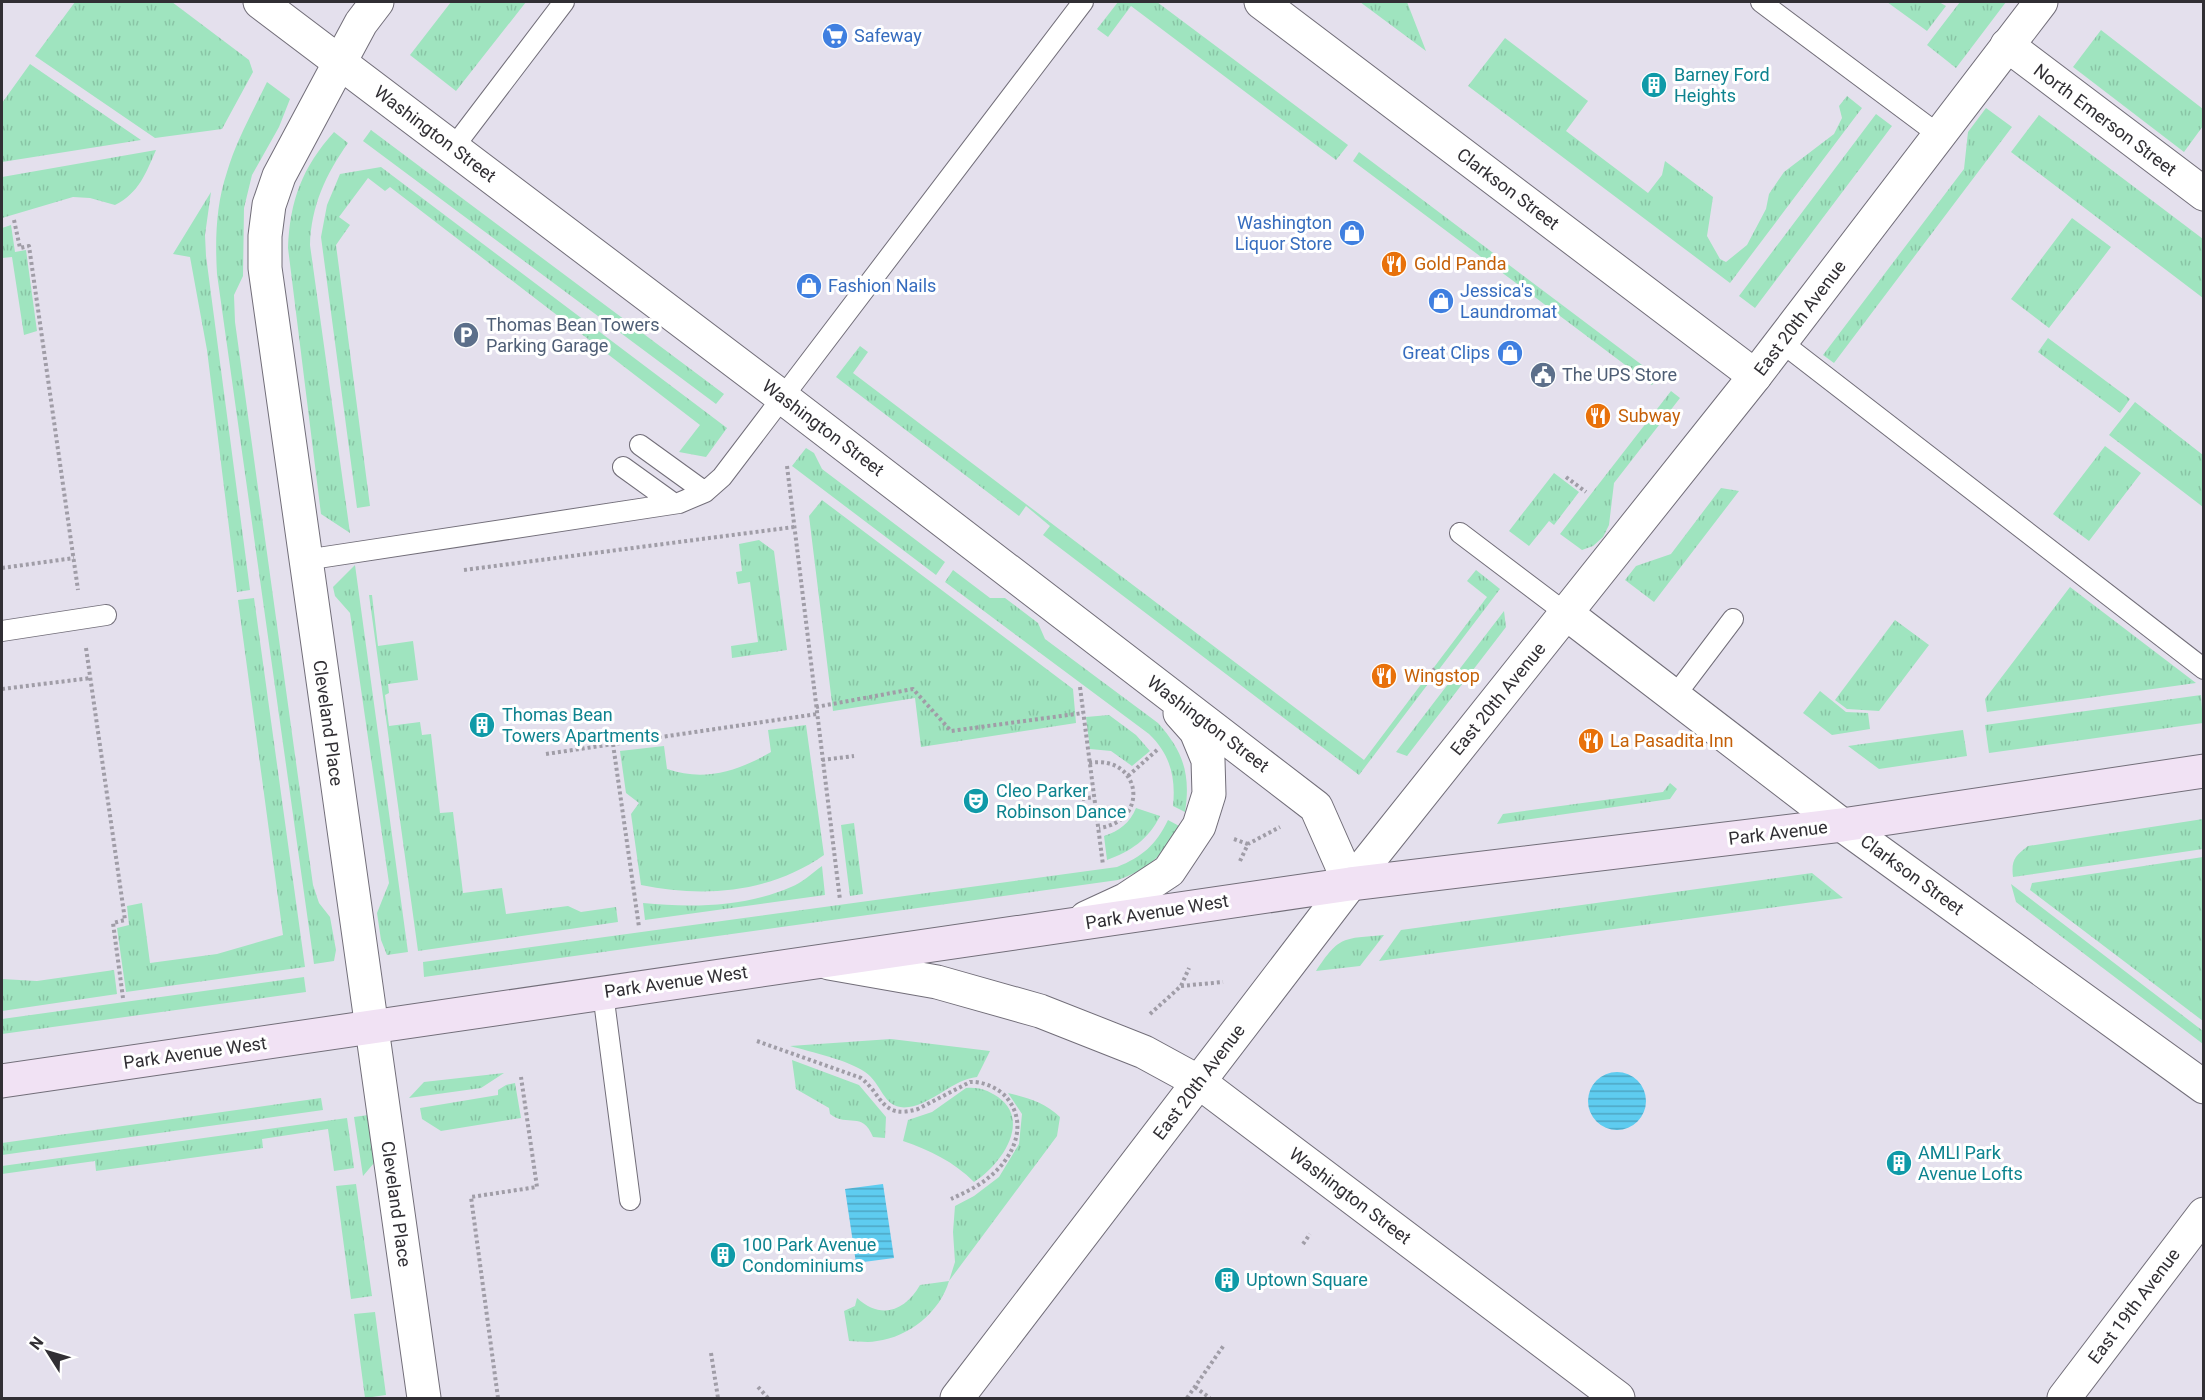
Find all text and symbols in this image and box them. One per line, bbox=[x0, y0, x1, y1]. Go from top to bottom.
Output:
supermarket icon: Safeway bbox=[820, 21, 850, 51]
place label: Safeway bbox=[854, 25, 922, 46]
street label: North Emerson Street bbox=[2030, 59, 2181, 180]
place label: Barney Ford Heights bbox=[1674, 64, 1770, 106]
building icon: Barney Ford Heights bbox=[1639, 70, 1669, 100]
street label: Washington Street bbox=[370, 81, 500, 186]
street label: Clarkson Street bbox=[1453, 143, 1564, 234]
place label: Washington Liquor Store bbox=[1235, 212, 1332, 254]
shop icon: Washington Liquor Store bbox=[1337, 218, 1367, 248]
restaurant icon: Gold Panda bbox=[1379, 249, 1409, 279]
place label: Gold Panda bbox=[1414, 253, 1506, 274]
street label: East 20th Avenue bbox=[1749, 256, 1850, 380]
shop icon: Fashion Nails bbox=[794, 271, 824, 301]
place label: Fashion Nails bbox=[828, 275, 936, 296]
place label: Jessica's Laundromat bbox=[1460, 280, 1557, 322]
shop icon: Jessica's Laundromat bbox=[1426, 286, 1456, 316]
place label: Thomas Bean Towers Parking Garage bbox=[486, 314, 659, 356]
parking icon: Thomas Bean Towers Parking Garage bbox=[451, 320, 481, 350]
shop icon: Great Clips bbox=[1495, 338, 1525, 368]
place label: Great Clips bbox=[1402, 342, 1490, 363]
public building icon: The UPS Store bbox=[1528, 360, 1558, 390]
place label: The UPS Store bbox=[1562, 364, 1677, 385]
street label: Washington Street bbox=[758, 375, 888, 480]
restaurant icon: Subway bbox=[1583, 401, 1613, 431]
place label: Subway bbox=[1618, 405, 1681, 426]
street label: East 20th Avenue bbox=[1446, 638, 1550, 759]
street label: Cleveland Place bbox=[309, 659, 348, 787]
restaurant icon: Wingstop bbox=[1369, 661, 1399, 691]
place label: Wingstop bbox=[1404, 665, 1480, 686]
street label: Washington Street bbox=[1143, 671, 1273, 776]
place label: Thomas Bean Towers Apartments bbox=[502, 704, 660, 746]
building icon: Thomas Bean Towers Apartments bbox=[467, 710, 497, 740]
restaurant icon: La Pasadita Inn bbox=[1576, 726, 1606, 756]
place label: La Pasadita Inn bbox=[1610, 730, 1734, 751]
place label: Cleo Parker Robinson Dance bbox=[996, 780, 1126, 822]
theatre icon: Cleo Parker Robinson Dance bbox=[961, 786, 991, 816]
street label: Park Avenue bbox=[1727, 816, 1829, 849]
street label: Clarkson Street bbox=[1857, 830, 1968, 919]
street label: Park Avenue West bbox=[1084, 890, 1230, 933]
street label: Park Avenue West bbox=[603, 961, 749, 1002]
street label: East 20th Avenue bbox=[1148, 1020, 1249, 1144]
street label: Park Avenue West bbox=[122, 1032, 268, 1073]
street label: Cleveland Place bbox=[377, 1140, 416, 1268]
place label: AMLI Park Avenue Lofts bbox=[1918, 1142, 2023, 1184]
street label: Washington Street bbox=[1285, 1143, 1415, 1248]
building icon: AMLI Park Avenue Lofts bbox=[1884, 1148, 1914, 1178]
place label: 100 Park Avenue Condominiums bbox=[742, 1234, 876, 1276]
building icon: 100 Park Avenue Condominiums bbox=[708, 1240, 738, 1270]
street label: East 19th Avenue bbox=[2083, 1244, 2184, 1368]
building icon: Uptown Square bbox=[1212, 1265, 1242, 1295]
place label: Uptown Square bbox=[1246, 1269, 1368, 1290]
north arrow bbox=[18, 1322, 78, 1382]
text: N bbox=[25, 1333, 47, 1354]

